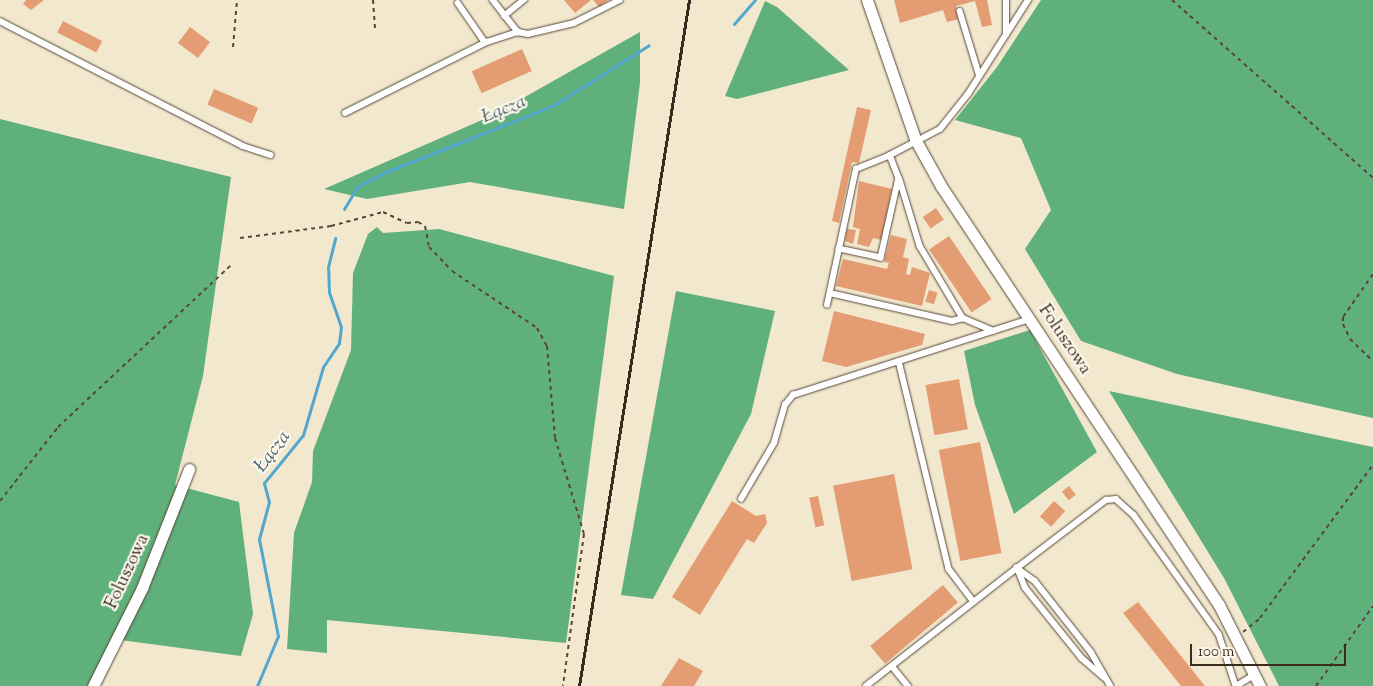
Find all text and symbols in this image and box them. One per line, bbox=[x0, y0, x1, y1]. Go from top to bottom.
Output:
water label: Łącza bbox=[478, 91, 530, 129]
street label: Foluszowa bbox=[1033, 301, 1095, 379]
water label: Łącza bbox=[250, 427, 296, 477]
street label: Foluszowa bbox=[101, 531, 155, 613]
scale bar bbox=[1193, 634, 1349, 666]
text: 100 m bbox=[1198, 642, 1234, 663]

